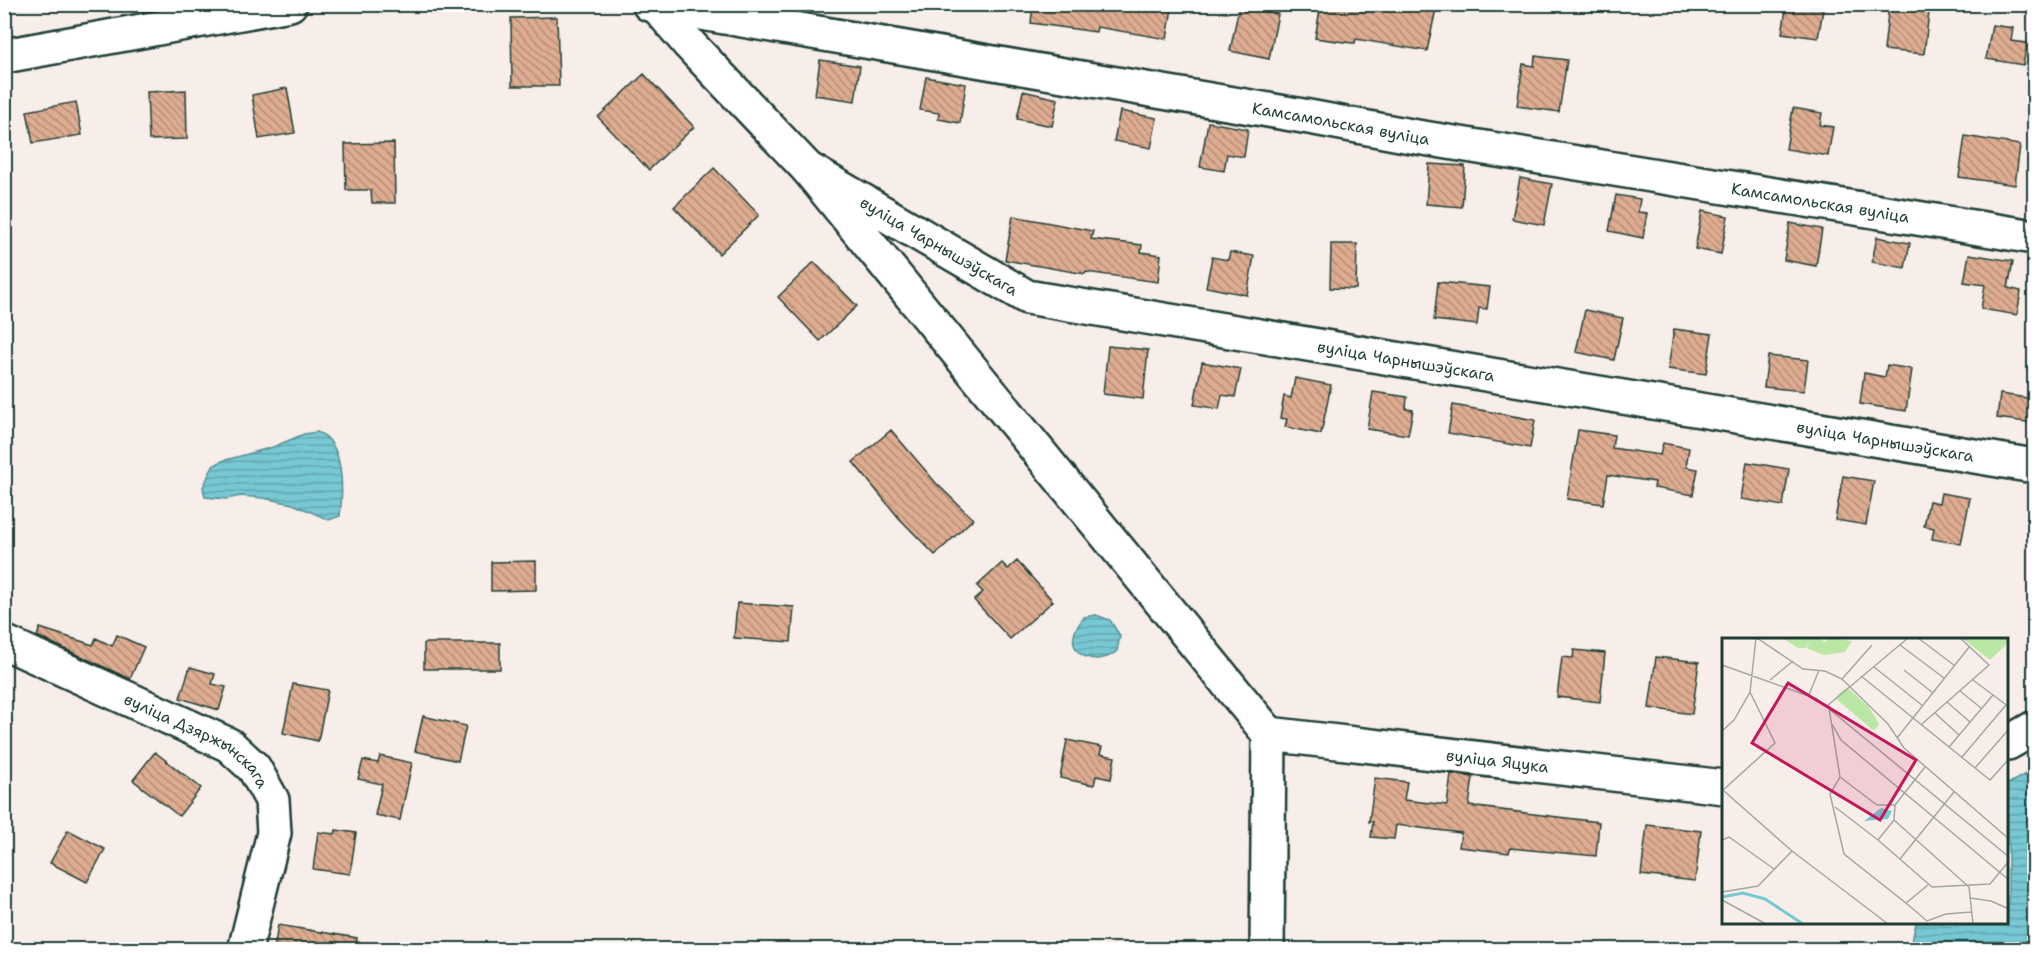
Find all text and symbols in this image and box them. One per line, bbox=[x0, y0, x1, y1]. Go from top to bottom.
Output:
street label: Камсамольская вуліца bbox=[1250, 97, 1431, 150]
street label: Камсамольская вуліца bbox=[1730, 178, 1911, 228]
street label: вуліца Чарнышэўскага bbox=[856, 192, 1022, 301]
street label: вуліца Чарнышэўскага bbox=[1316, 336, 1496, 386]
street label: вуліца Чарнышэўскага bbox=[1795, 416, 1976, 467]
inset map bbox=[1722, 638, 2009, 924]
street label: вуліца Дзяржынскага bbox=[121, 688, 273, 792]
street label: вуліца Яцука bbox=[1445, 745, 1550, 778]

